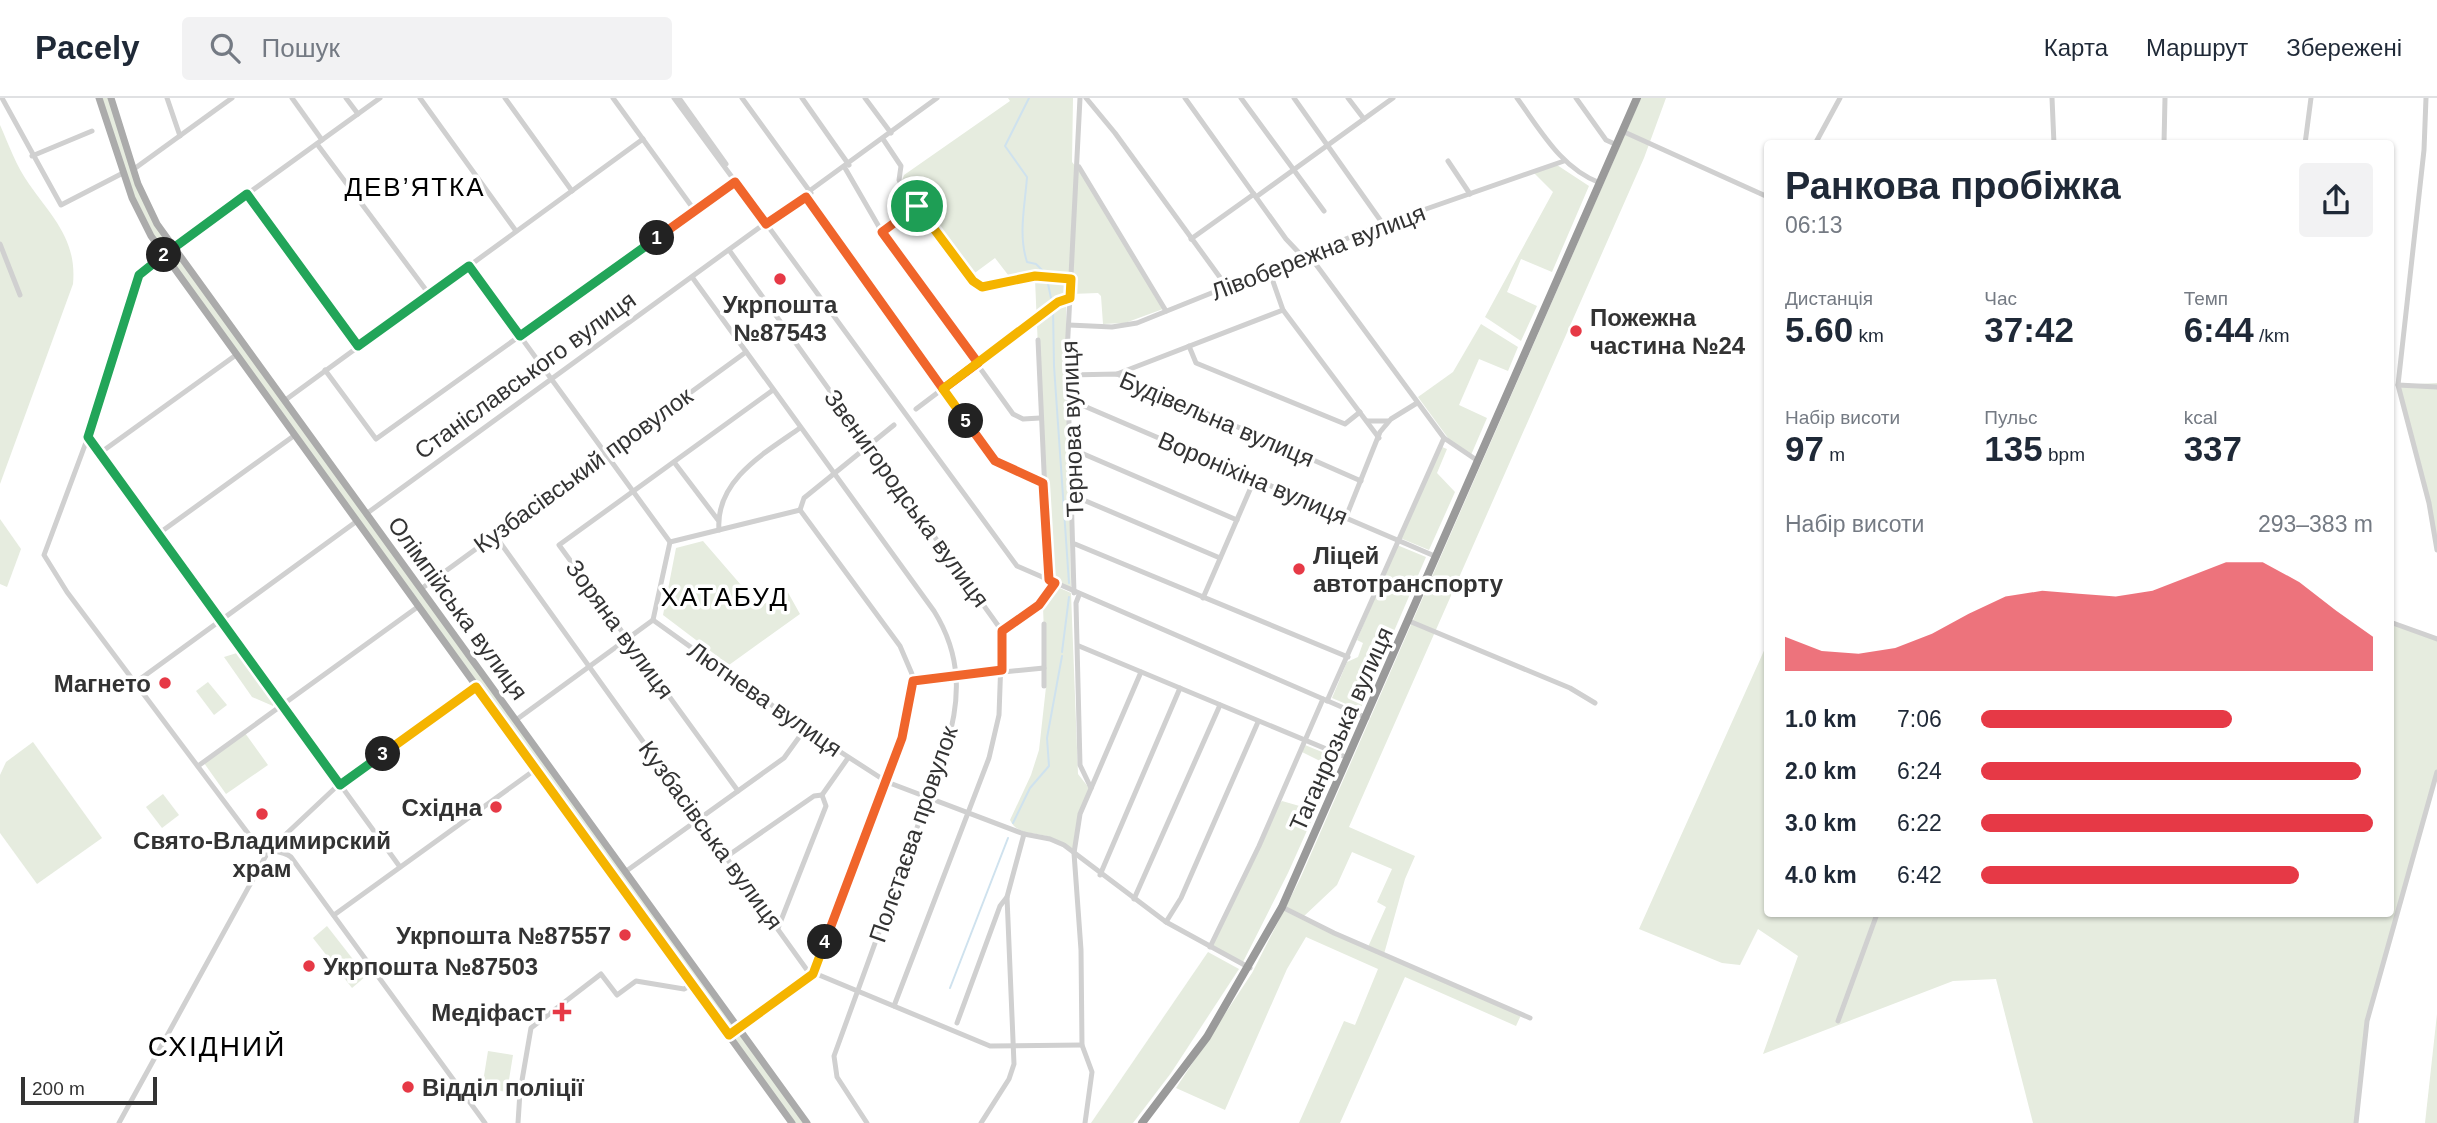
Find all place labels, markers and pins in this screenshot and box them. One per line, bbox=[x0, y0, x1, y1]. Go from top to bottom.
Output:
pin bbox=[887, 176, 947, 236]
pin: 1 bbox=[640, 220, 674, 256]
pin: 2 bbox=[146, 238, 182, 272]
marker: Укрпошта №87543 bbox=[772, 271, 788, 287]
place label: Укрпошта №87543 bbox=[723, 291, 838, 346]
place label: Пожежна частина №24 bbox=[1590, 304, 1746, 359]
marker: Пожежна частина №24 bbox=[1568, 323, 1584, 339]
pin: 5 bbox=[948, 404, 984, 438]
place label: Ліцей автотранспорту bbox=[1313, 542, 1504, 597]
marker: Ліцей автотранспорту bbox=[1291, 561, 1307, 577]
place label: Магнето bbox=[54, 670, 151, 697]
marker: Магнето bbox=[157, 675, 173, 691]
pin: 3 bbox=[366, 736, 400, 772]
place label: Східна bbox=[402, 794, 483, 821]
marker: Східна bbox=[488, 799, 504, 815]
marker: Свято-Владимирский храм bbox=[254, 806, 270, 822]
place label: Свято-Владимирский храм bbox=[133, 827, 391, 882]
place label: Укрпошта №87557 bbox=[396, 922, 611, 949]
pin: 4 bbox=[808, 924, 842, 960]
marker: Укрпошта №87557 bbox=[617, 927, 633, 943]
place label: Укрпошта №87503 bbox=[323, 953, 538, 980]
marker: Укрпошта №87503 bbox=[301, 958, 317, 974]
place label: Медіфаст bbox=[431, 999, 546, 1026]
marker: Медіфаст bbox=[552, 1002, 572, 1022]
place label: Відділ поліції bbox=[422, 1074, 585, 1101]
marker: Відділ поліції bbox=[400, 1079, 416, 1095]

